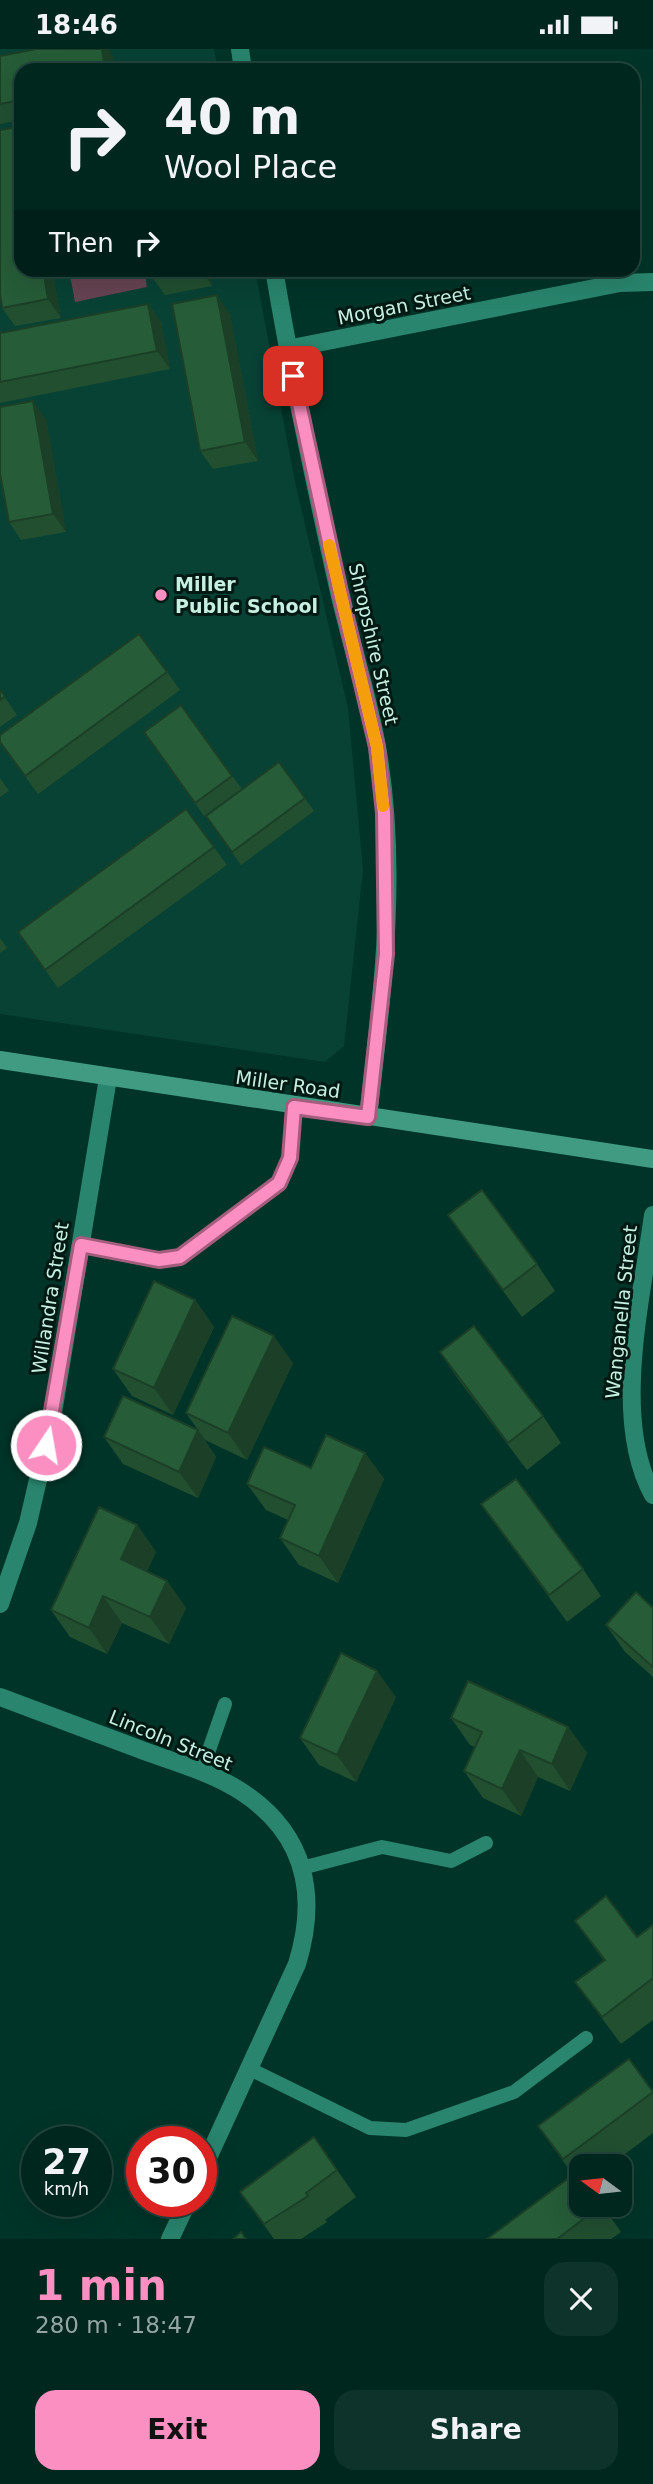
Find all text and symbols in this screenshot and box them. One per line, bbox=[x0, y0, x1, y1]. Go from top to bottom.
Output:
text: 18:46 bbox=[35, 10, 118, 40]
text: 40 m bbox=[164, 89, 300, 146]
icon: right bbox=[49, 91, 140, 182]
text: Wool Place bbox=[164, 148, 337, 186]
icon: right bbox=[128, 224, 166, 262]
text: Then bbox=[49, 228, 114, 258]
street label: Morgan Street bbox=[336, 281, 472, 329]
pin bbox=[263, 346, 323, 406]
icon: arrive bbox=[274, 357, 312, 395]
street label: Shropshire Street bbox=[345, 561, 403, 727]
place label: Miller Public School bbox=[175, 573, 318, 617]
marker: Miller Public School bbox=[153, 587, 169, 603]
street label: Miller Road bbox=[234, 1066, 342, 1102]
street label: Willandra Street bbox=[27, 1221, 73, 1375]
street label: Wanganella Street bbox=[601, 1224, 641, 1400]
position arrow bbox=[9, 1408, 83, 1482]
street label: Lincoln Street bbox=[106, 1705, 236, 1775]
speed limit sign: 30 bbox=[126, 2126, 217, 2217]
text: 27 bbox=[42, 2142, 91, 2182]
north arrow bbox=[569, 2154, 632, 2217]
map controls bbox=[569, 2154, 632, 2217]
text: km/h bbox=[44, 2178, 89, 2199]
text: 1 min bbox=[35, 2261, 167, 2310]
button: close bbox=[544, 2262, 618, 2336]
text: 280 m · 18:47 bbox=[35, 2312, 197, 2338]
button: Exit bbox=[35, 2390, 320, 2470]
button: Share bbox=[334, 2390, 618, 2470]

